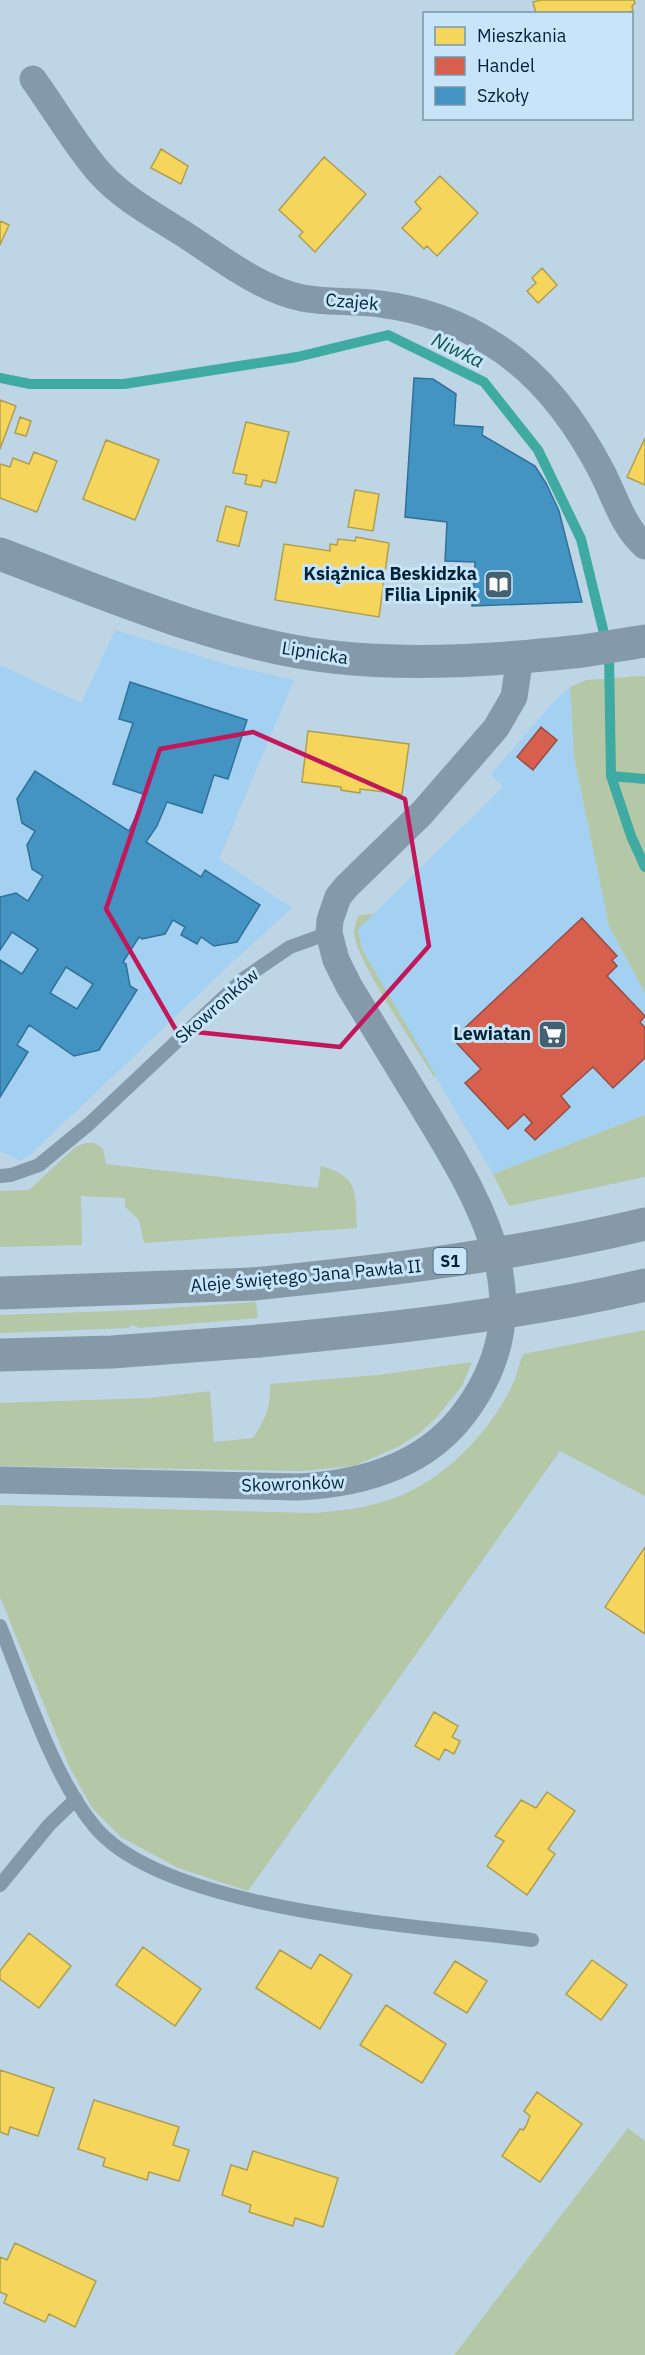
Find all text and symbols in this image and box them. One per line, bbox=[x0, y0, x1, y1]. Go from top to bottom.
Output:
legend bbox=[423, 12, 633, 120]
text: Mieszkania bbox=[477, 24, 567, 47]
text: Handel bbox=[477, 54, 535, 77]
text: Szkoły bbox=[477, 84, 529, 107]
street label: Czajek bbox=[325, 288, 380, 315]
water label: Niwka bbox=[427, 325, 489, 374]
place label: Książnica Beskidzka Filia Lipnik bbox=[303, 562, 478, 606]
library icon: Książnica Beskidzka Filia Lipnik bbox=[482, 568, 514, 600]
street label: Lipnicka bbox=[280, 636, 350, 669]
street label: Skowronków bbox=[170, 963, 263, 1048]
supermarket icon: Lewiatan bbox=[536, 1018, 568, 1050]
place label: Lewiatan bbox=[453, 1022, 531, 1045]
road number: S1 bbox=[434, 1248, 466, 1274]
street label: Aleje świętego Jana Pawła II bbox=[189, 1254, 422, 1297]
street label: Skowronków bbox=[241, 1470, 345, 1497]

